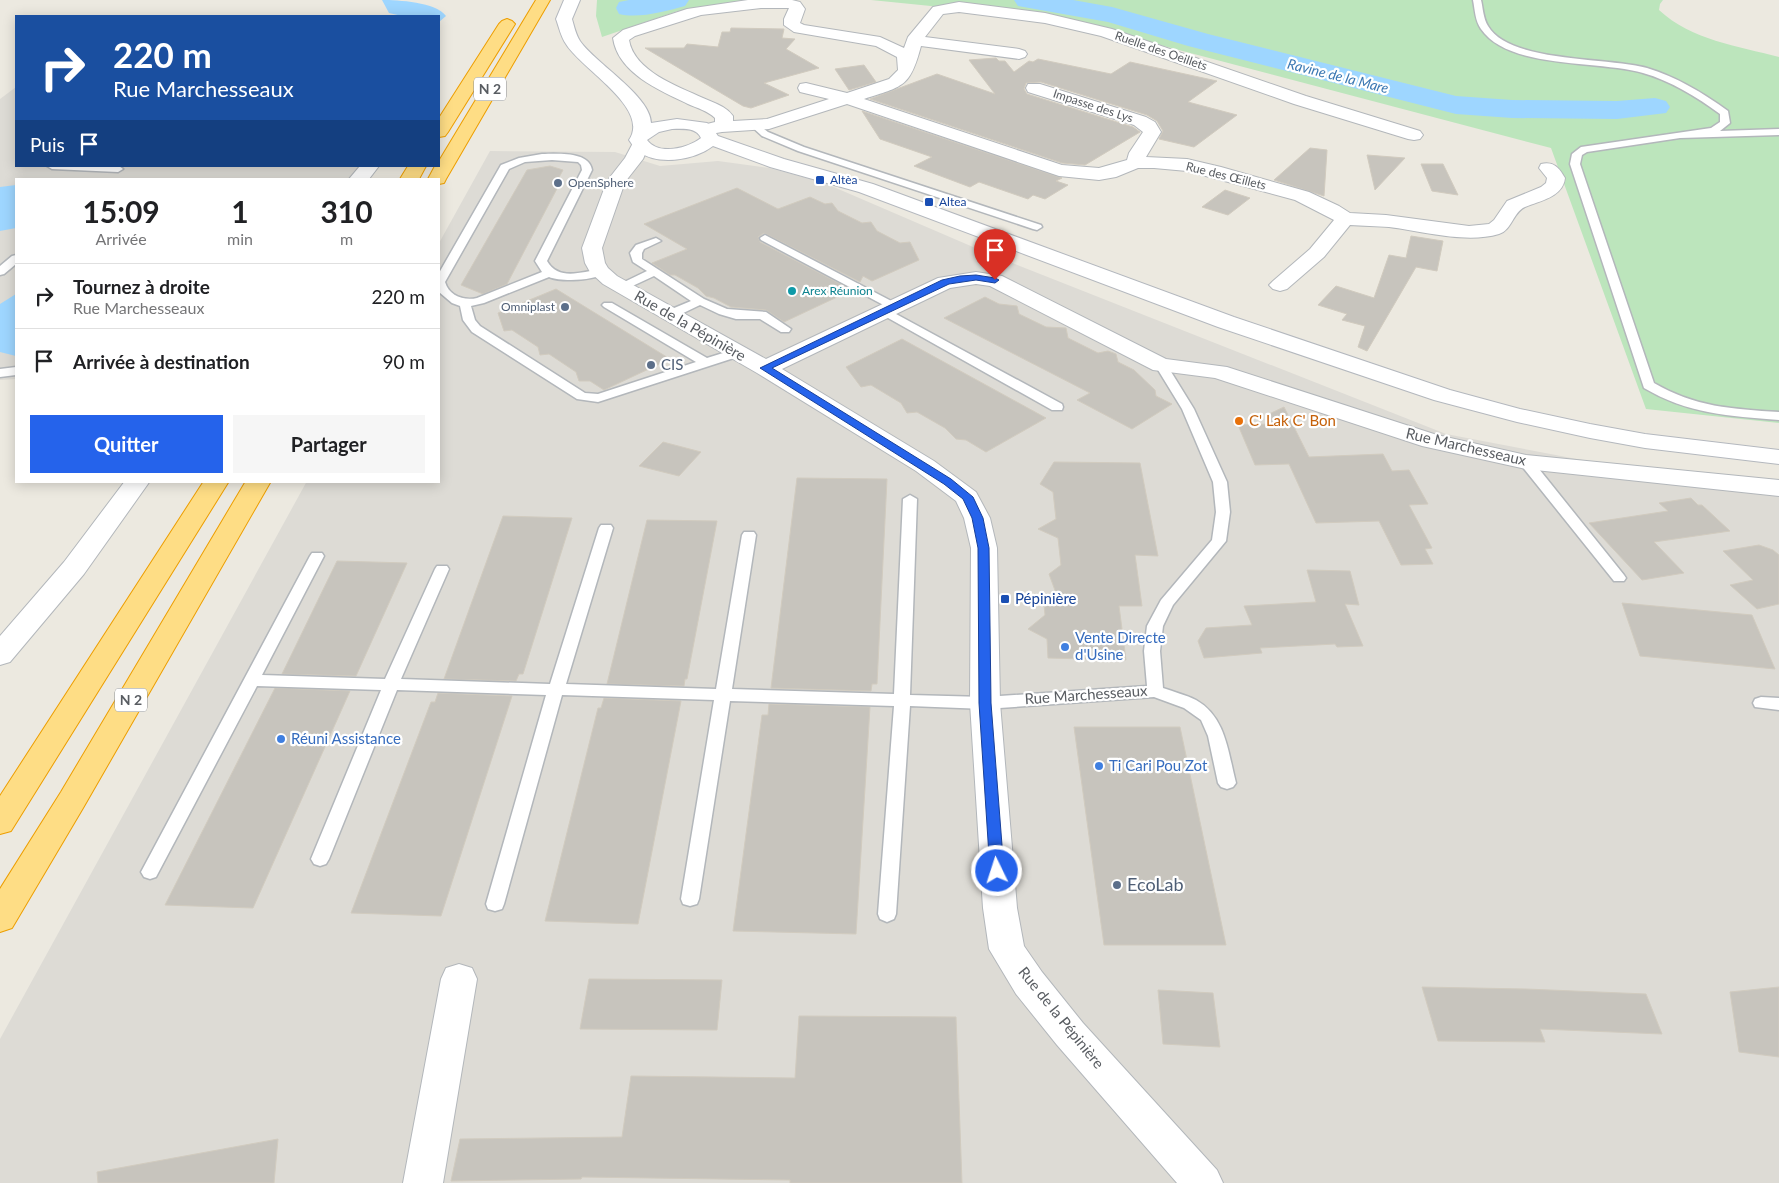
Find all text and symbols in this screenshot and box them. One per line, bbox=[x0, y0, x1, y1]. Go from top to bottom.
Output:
street label: Ruelle des Oeillets bbox=[1113, 28, 1209, 73]
text: 220 m bbox=[113, 33, 212, 75]
icon: right bbox=[30, 35, 95, 100]
water label: Ravine de la Mare bbox=[1286, 55, 1391, 96]
text: Rue Marchesseaux bbox=[113, 75, 294, 102]
road number: N 2 bbox=[474, 78, 506, 100]
street label: Impasse des Lys bbox=[1051, 86, 1135, 126]
icon: arrive bbox=[75, 130, 103, 158]
text: Puis bbox=[30, 133, 65, 156]
street label: Rue des Œillets bbox=[1184, 158, 1268, 193]
place label: Altèa bbox=[830, 172, 858, 187]
marker: Altèa bbox=[814, 174, 826, 186]
place label: OpenSphere bbox=[568, 175, 634, 190]
marker: OpenSphere bbox=[552, 177, 564, 189]
text: 15:09 bbox=[82, 193, 160, 229]
text: 1 bbox=[231, 193, 249, 229]
text: 310 bbox=[320, 193, 373, 229]
place label: Altea bbox=[939, 194, 967, 209]
marker: Altea bbox=[923, 196, 935, 208]
text: Arrivée bbox=[95, 229, 147, 248]
text: min bbox=[227, 229, 253, 248]
text: m bbox=[340, 229, 353, 248]
pin bbox=[974, 229, 1016, 280]
icon: arrive bbox=[981, 236, 1009, 264]
text: Tournez à droite bbox=[73, 275, 210, 298]
icon: right bbox=[30, 282, 58, 310]
place label: Arex Réunion bbox=[802, 283, 873, 298]
text: 220 m bbox=[371, 285, 425, 308]
marker: Arex Réunion bbox=[786, 285, 798, 297]
street label: Rue de la Pépinière bbox=[632, 286, 749, 364]
text: Rue Marchesseaux bbox=[73, 298, 204, 317]
place label: Omniplast bbox=[501, 299, 556, 314]
marker: Omniplast bbox=[559, 301, 571, 313]
icon: arrive bbox=[30, 347, 58, 375]
text: Arrivée à destination bbox=[73, 350, 250, 373]
text: 90 m bbox=[382, 350, 425, 373]
place label: CIS bbox=[661, 355, 683, 373]
marker: CIS bbox=[645, 359, 657, 371]
place label: C' Lak C' Bon bbox=[1249, 411, 1336, 429]
button: Quitter bbox=[30, 415, 223, 473]
button: Partager bbox=[233, 415, 425, 473]
marker: C' Lak C' Bon bbox=[1233, 415, 1245, 427]
street label: Rue Marchesseaux bbox=[1404, 423, 1529, 469]
place label: Pépinière bbox=[1015, 589, 1077, 607]
marker: Pépinière bbox=[999, 593, 1011, 605]
place label: Vente Directe d'Usine bbox=[1075, 628, 1166, 663]
marker: Vente Directe d'Usine bbox=[1059, 641, 1071, 653]
street label: Rue Marchesseaux bbox=[1024, 681, 1149, 707]
road number: N 2 bbox=[115, 688, 147, 712]
place label: Réuni Assistance bbox=[291, 729, 401, 747]
marker: Réuni Assistance bbox=[275, 733, 287, 745]
place label: Ti Cari Pou Zot bbox=[1109, 756, 1208, 774]
marker: Ti Cari Pou Zot bbox=[1093, 760, 1105, 772]
position arrow bbox=[970, 844, 1022, 896]
place label: EcoLab bbox=[1127, 873, 1184, 895]
marker: EcoLab bbox=[1111, 879, 1123, 891]
street label: Rue de la Pépinière bbox=[1015, 963, 1108, 1072]

